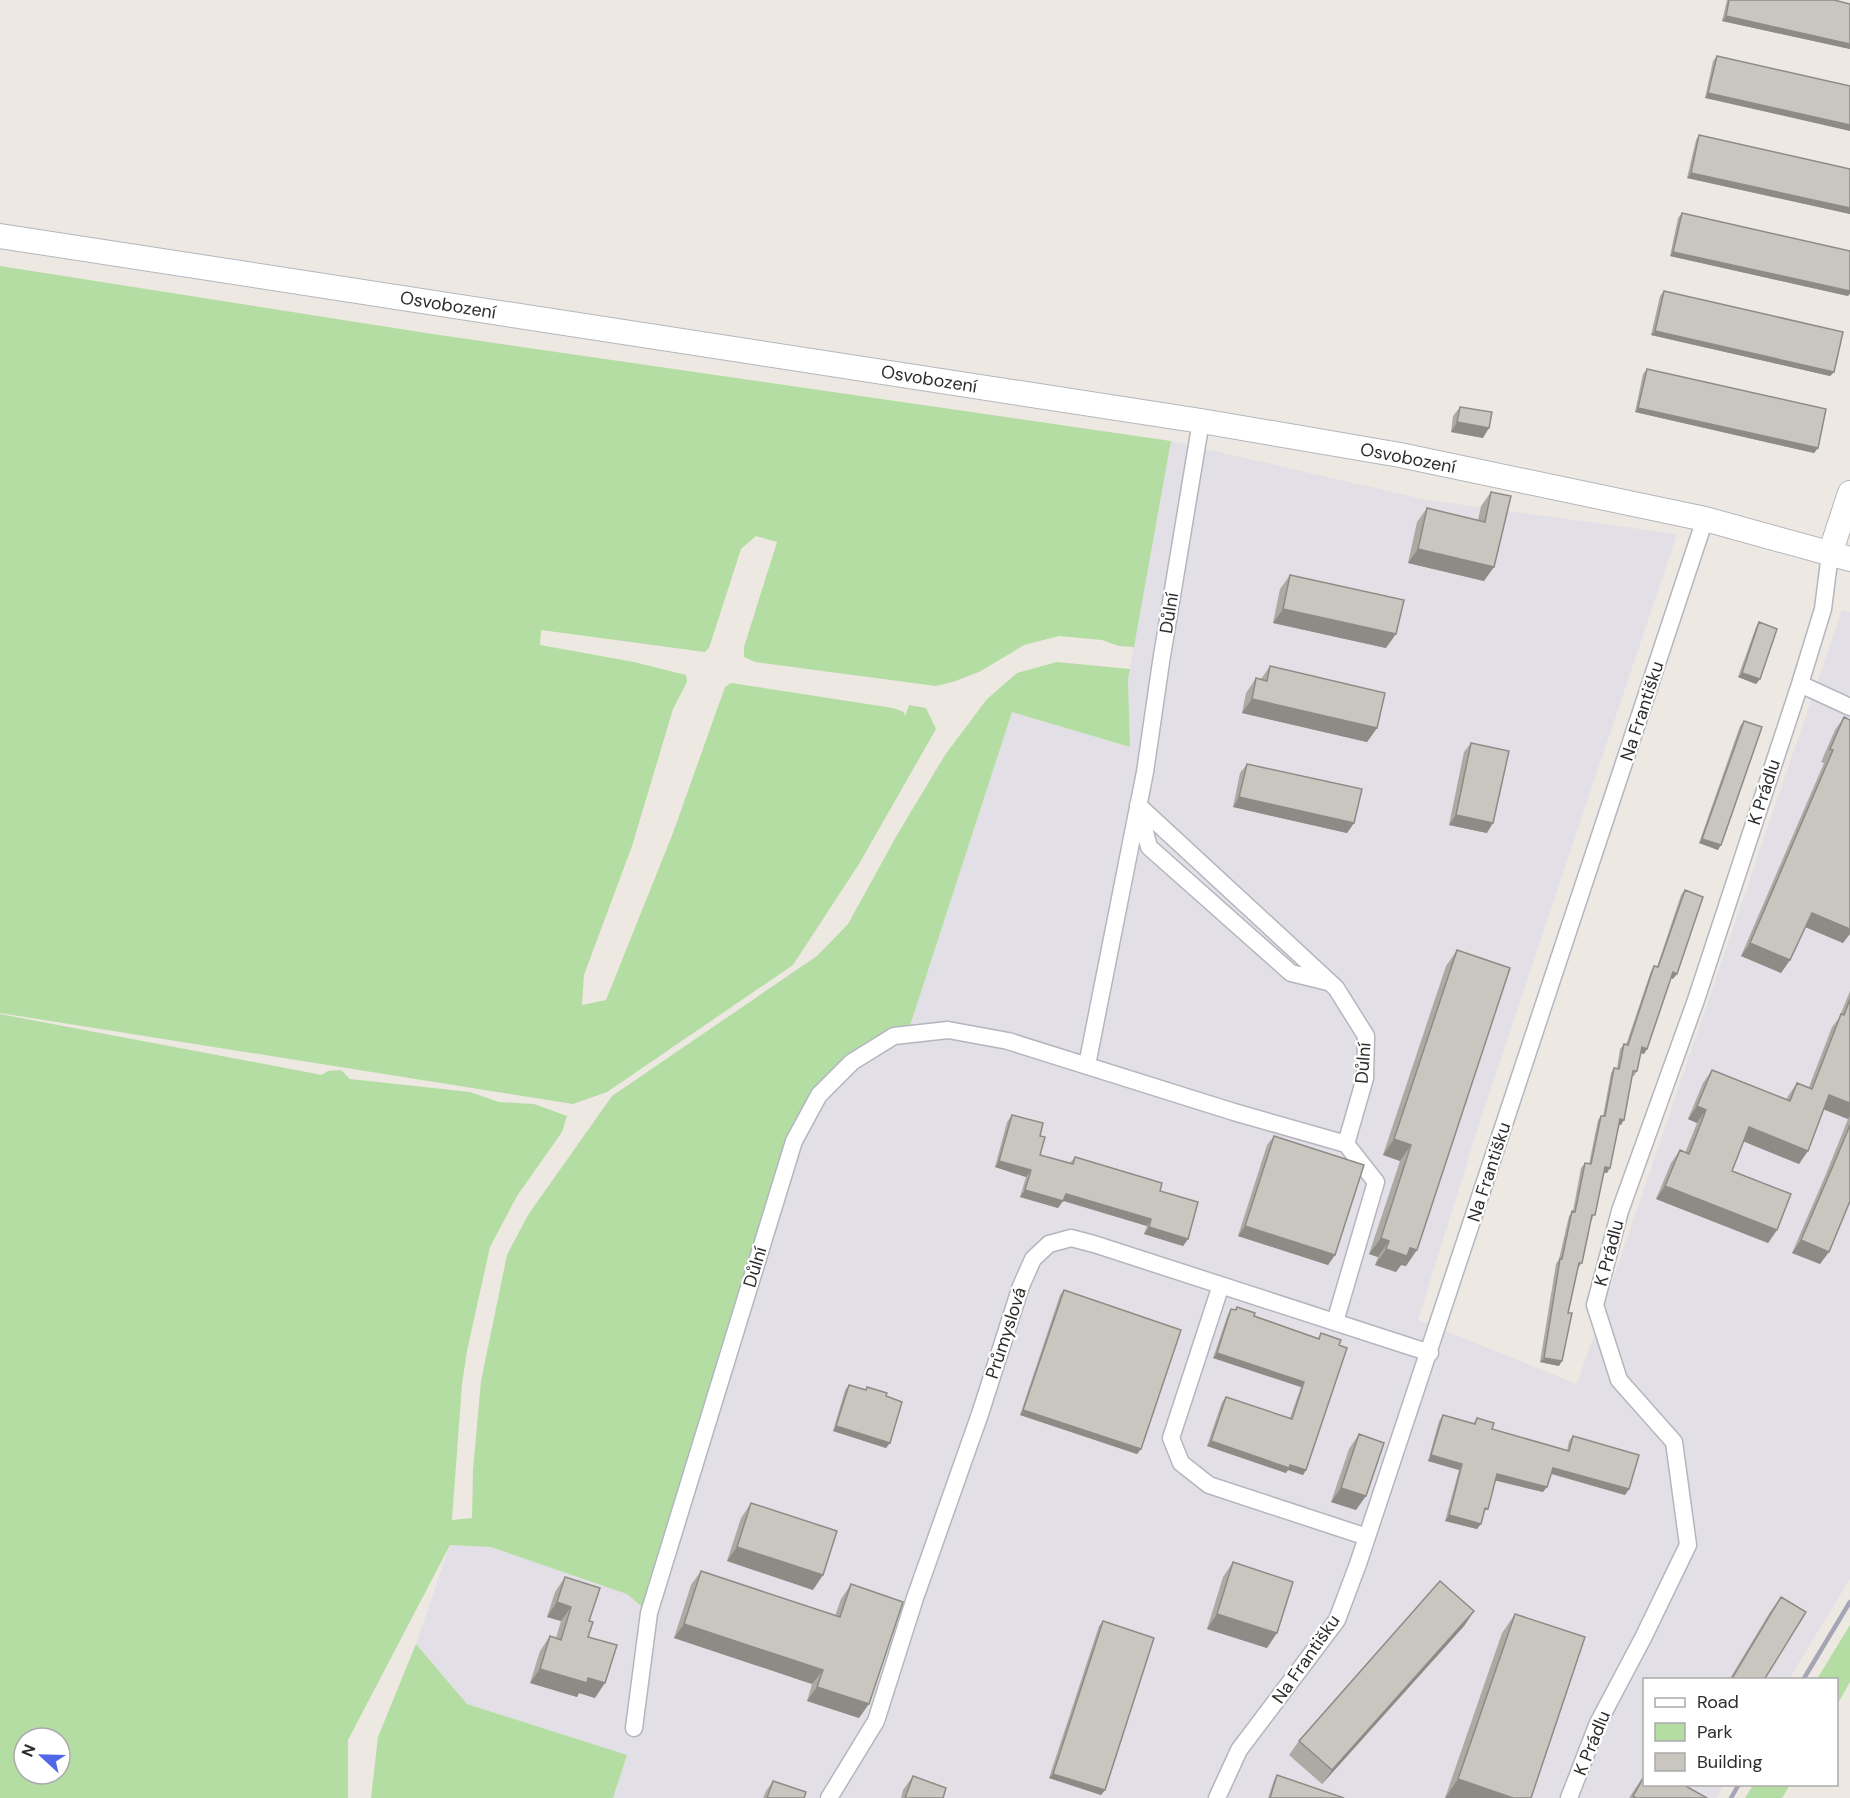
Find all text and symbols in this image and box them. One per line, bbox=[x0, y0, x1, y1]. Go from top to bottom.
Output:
street label: Osvobození bbox=[398, 286, 498, 324]
street label: Osvobození bbox=[879, 360, 979, 398]
street label: Osvobození bbox=[1358, 437, 1458, 479]
street label: Důlní bbox=[1154, 591, 1184, 635]
street label: Na Františku bbox=[1615, 658, 1669, 764]
street label: K Prádlu bbox=[1742, 756, 1786, 828]
street label: Důlní bbox=[1350, 1042, 1376, 1084]
street label: Na Františku bbox=[1462, 1119, 1516, 1225]
street label: K Prádlu bbox=[1589, 1217, 1629, 1289]
street label: Důlní bbox=[738, 1244, 772, 1290]
street label: Průmyslová bbox=[980, 1284, 1032, 1382]
street label: Na Františku bbox=[1267, 1610, 1345, 1708]
legend bbox=[1643, 1678, 1838, 1786]
text: Road bbox=[1697, 1690, 1739, 1714]
street label: K Prádlu bbox=[1568, 1707, 1616, 1779]
text: Park bbox=[1697, 1720, 1733, 1744]
north arrow bbox=[12, 1726, 72, 1786]
text: N bbox=[17, 1741, 40, 1760]
text: Building bbox=[1697, 1750, 1762, 1774]

